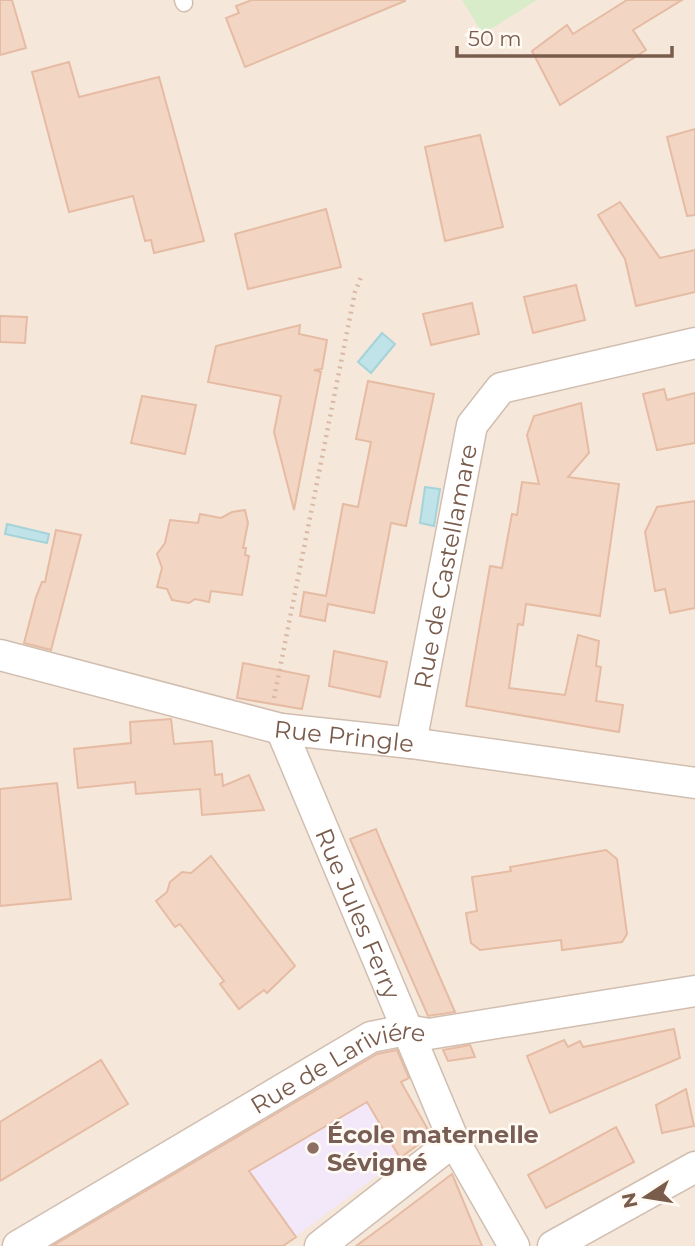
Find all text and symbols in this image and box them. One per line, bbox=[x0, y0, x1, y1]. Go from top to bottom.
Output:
scale bar bbox=[457, 14, 672, 58]
text: 50 m bbox=[468, 26, 522, 51]
street label: Rue de Castellamare bbox=[407, 441, 483, 691]
street label: Rue Pringle bbox=[273, 714, 415, 758]
street label: Rue Jules Ferry bbox=[310, 824, 407, 1003]
street label: Rue de Lariviére bbox=[245, 1015, 428, 1120]
place label: École maternelle Sévigné bbox=[327, 1120, 539, 1177]
marker: École maternelle Sévigné bbox=[305, 1140, 321, 1156]
north arrow bbox=[611, 1162, 681, 1232]
text: N bbox=[617, 1191, 643, 1210]

